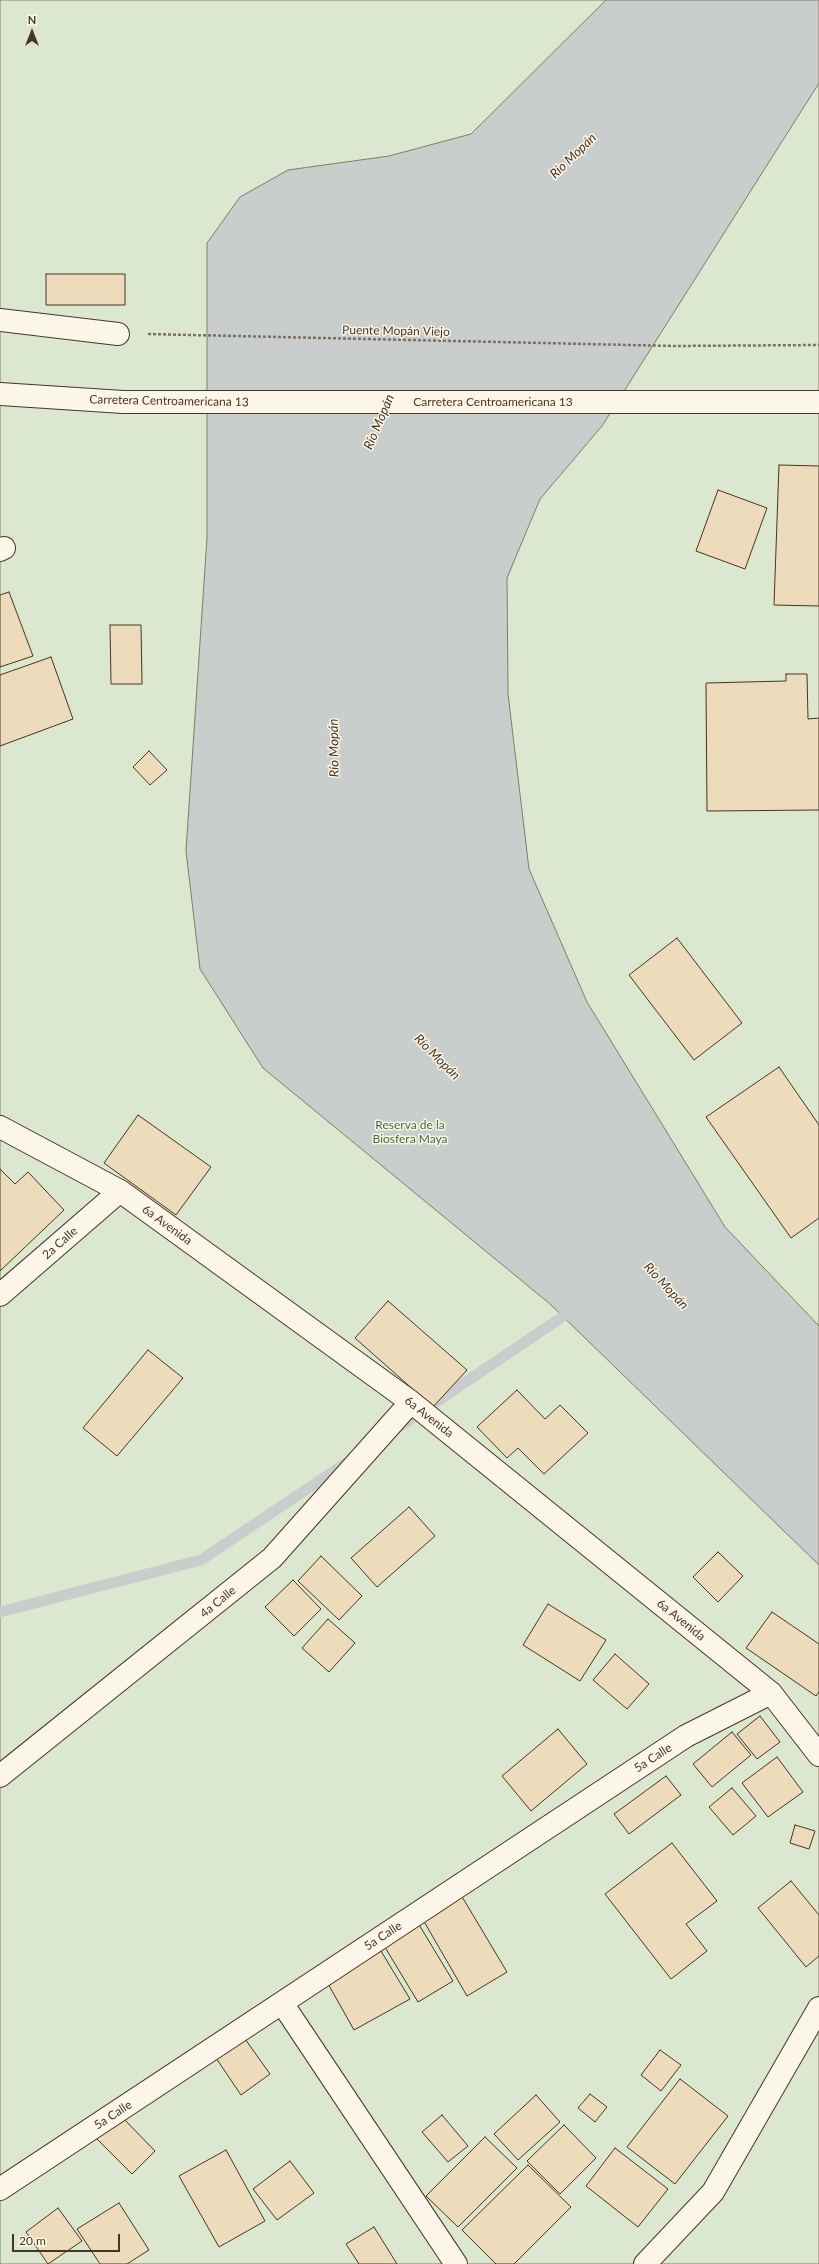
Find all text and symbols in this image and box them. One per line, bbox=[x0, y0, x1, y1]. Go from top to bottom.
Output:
north arrow bbox=[12, 12, 52, 52]
text: N bbox=[28, 13, 36, 26]
water label: Río Mopán bbox=[547, 130, 599, 182]
street label: Puente Mopán Viejo bbox=[342, 323, 450, 339]
street label: Carretera Centroamericana 13 bbox=[89, 392, 249, 410]
water label: Río Mopán bbox=[360, 392, 398, 452]
street label: Carretera Centroamericana 13 bbox=[413, 395, 573, 409]
water label: Río Mopán bbox=[326, 719, 342, 777]
water label: Río Mopán bbox=[411, 1031, 463, 1083]
park label: Reserva de la Biosfera Maya bbox=[373, 1118, 447, 1146]
street label: 6a Avenida bbox=[139, 1202, 195, 1248]
street label: 2a Calle bbox=[39, 1224, 81, 1262]
water label: Río Mopán bbox=[640, 1259, 692, 1313]
street label: 6a Avenida bbox=[402, 1393, 456, 1441]
street label: 4a Calle bbox=[197, 1583, 239, 1621]
street label: 6a Avenida bbox=[654, 1596, 708, 1644]
street label: 5a Calle bbox=[631, 1741, 675, 1775]
street label: 5a Calle bbox=[361, 1919, 405, 1953]
street label: 5a Calle bbox=[91, 2098, 135, 2132]
scale bar bbox=[14, 2226, 122, 2252]
text: 20 m bbox=[19, 2233, 46, 2248]

